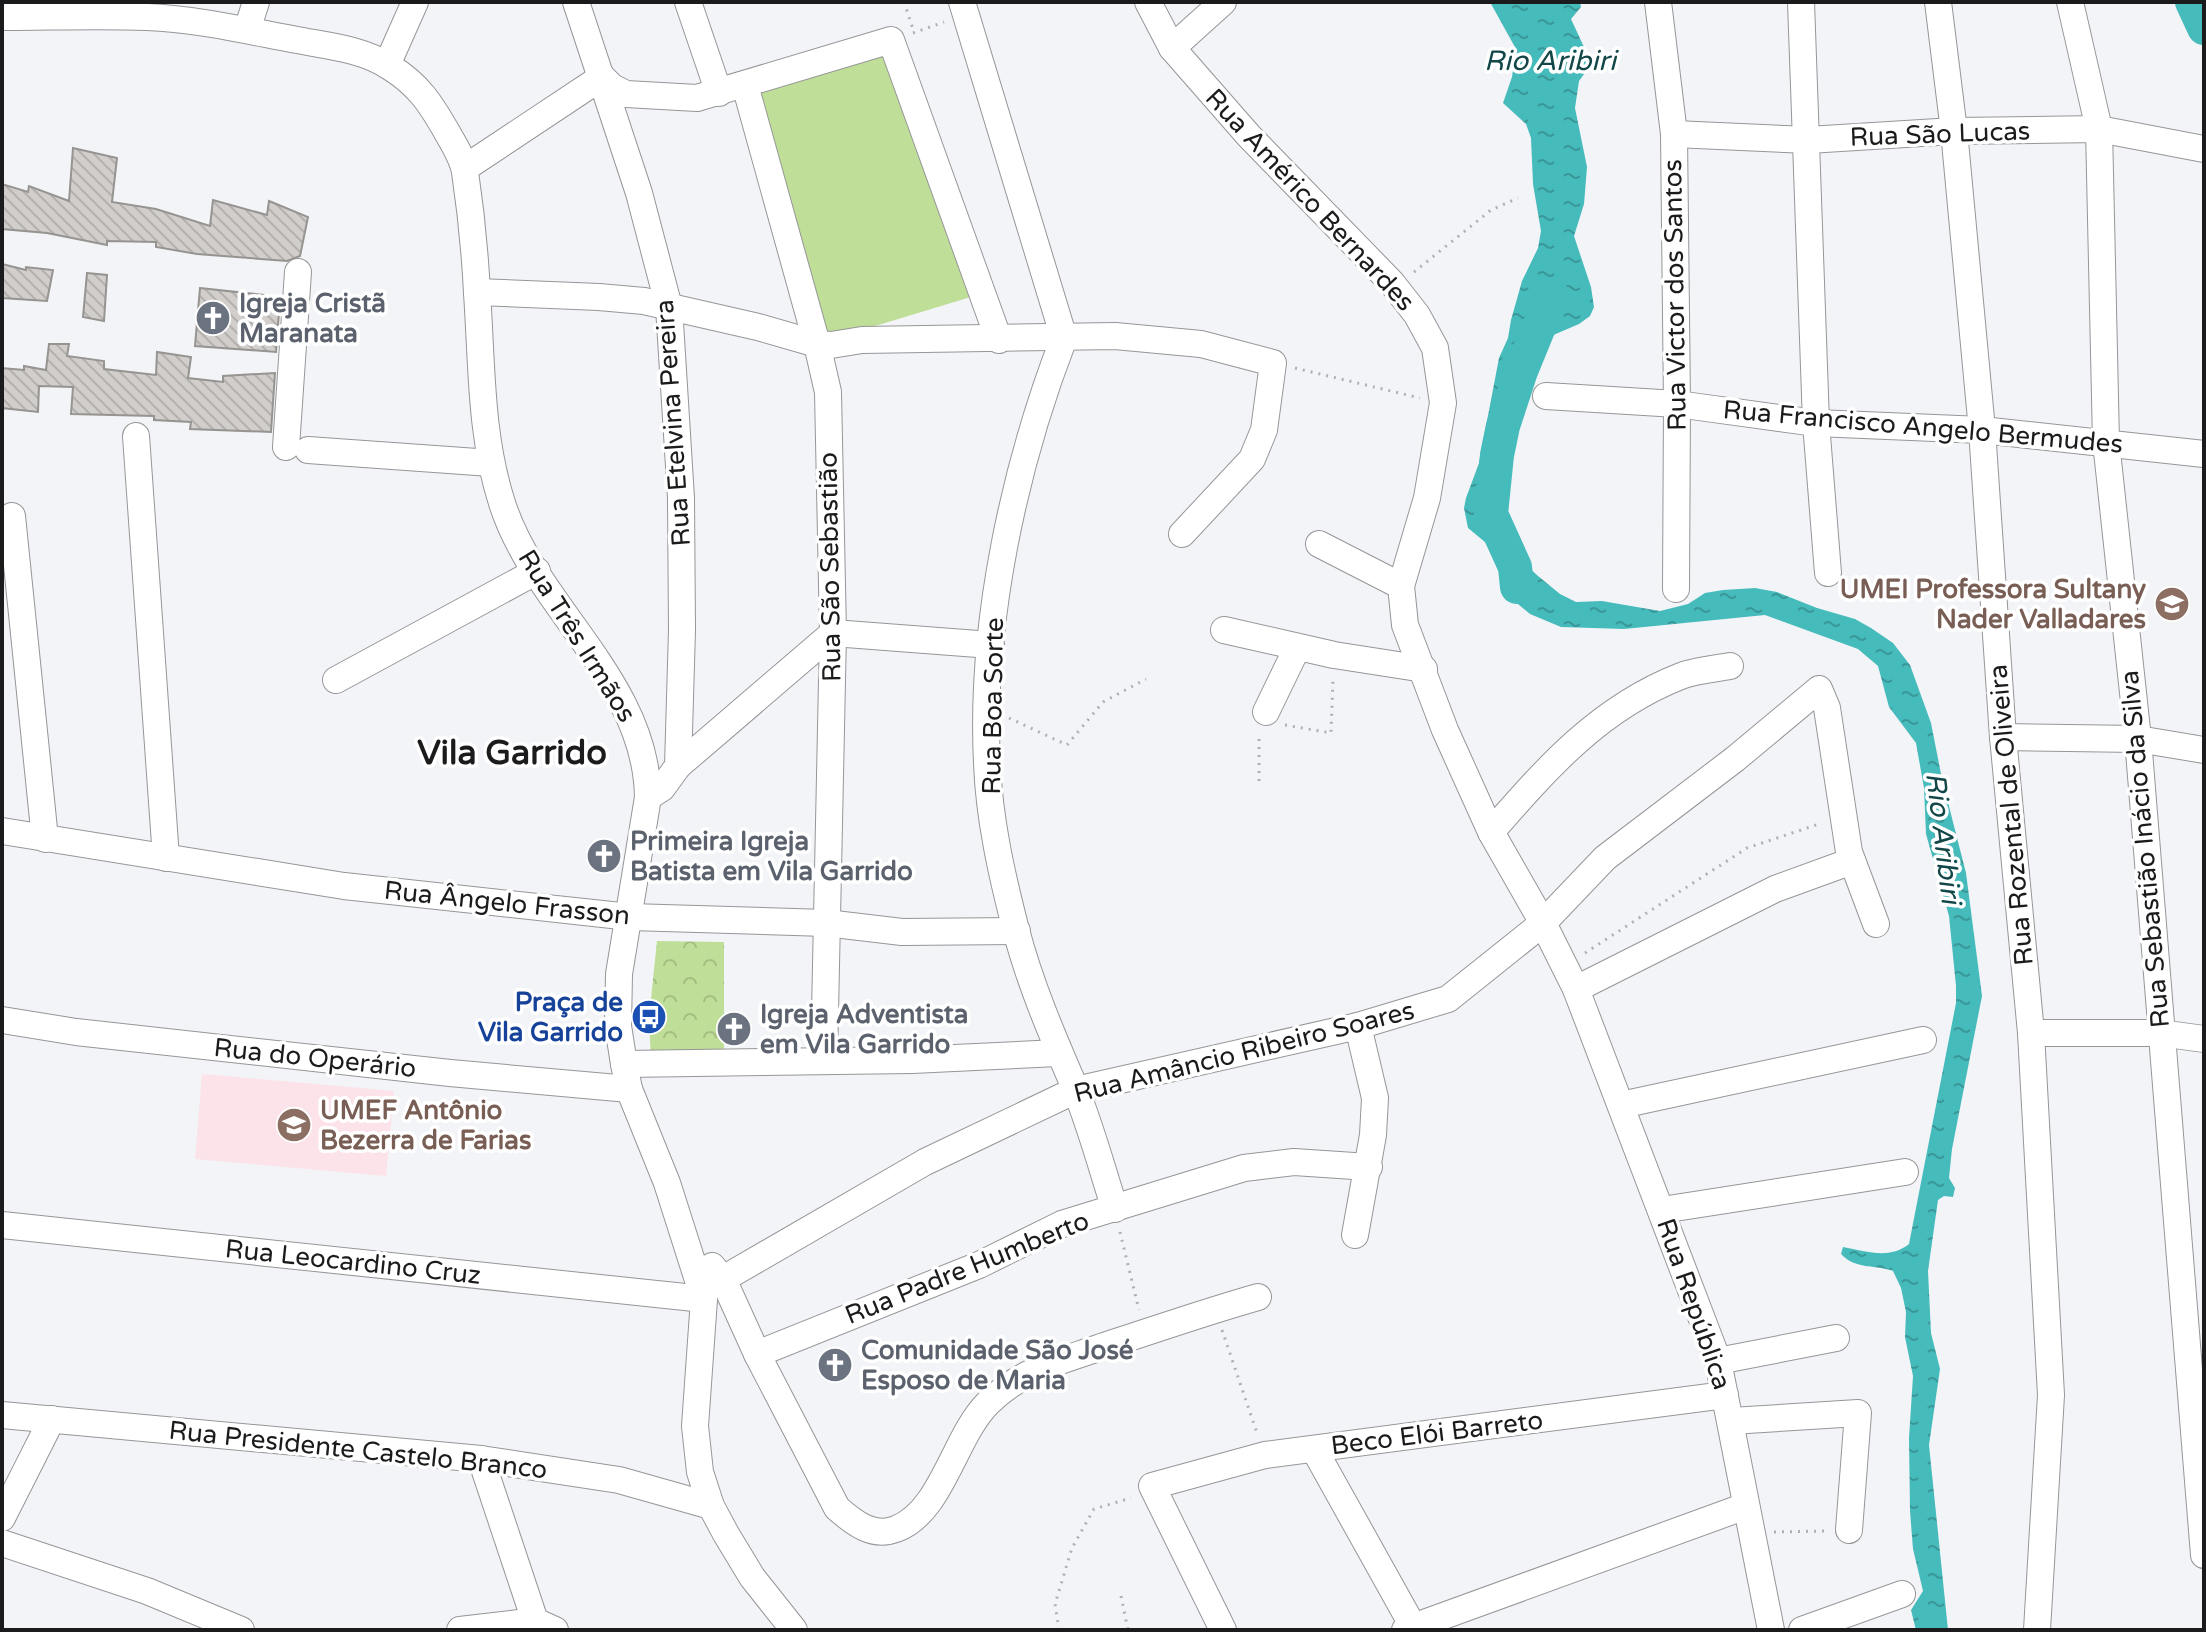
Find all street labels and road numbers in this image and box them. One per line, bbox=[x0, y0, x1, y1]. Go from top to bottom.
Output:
street label: Rua Américo Bernardes bbox=[1199, 82, 1421, 318]
street label: Rua São Lucas bbox=[1849, 115, 2031, 153]
street label: Rua Victor dos Santos bbox=[1657, 159, 1693, 431]
street label: Rua Etelvina Pereira bbox=[649, 299, 697, 547]
street label: Rua Francisco Angelo Bermudes bbox=[1722, 394, 2124, 460]
street label: Rua São Sebastião bbox=[812, 452, 848, 682]
street label: Rua Três Irmãos bbox=[512, 544, 642, 728]
street label: Rua Boa Sorte bbox=[976, 617, 1010, 795]
street label: Rua Rozental de Oliveira bbox=[1982, 663, 2040, 967]
street label: Rua Sebastião Inácio da Silva bbox=[2114, 669, 2176, 1029]
street label: Rua Ângelo Frasson bbox=[382, 875, 632, 931]
street label: Rua Amâncio Ribeiro Soares bbox=[1070, 995, 1418, 1109]
street label: Rua do Operário bbox=[212, 1032, 418, 1084]
street label: Rua Padre Humberto bbox=[841, 1205, 1093, 1331]
street label: Rua República bbox=[1650, 1214, 1738, 1394]
street label: Rua Leocardino Cruz bbox=[223, 1233, 483, 1291]
street label: Beco Elói Barreto bbox=[1329, 1405, 1545, 1461]
street label: Rua Presidente Castelo Branco bbox=[167, 1415, 549, 1485]

